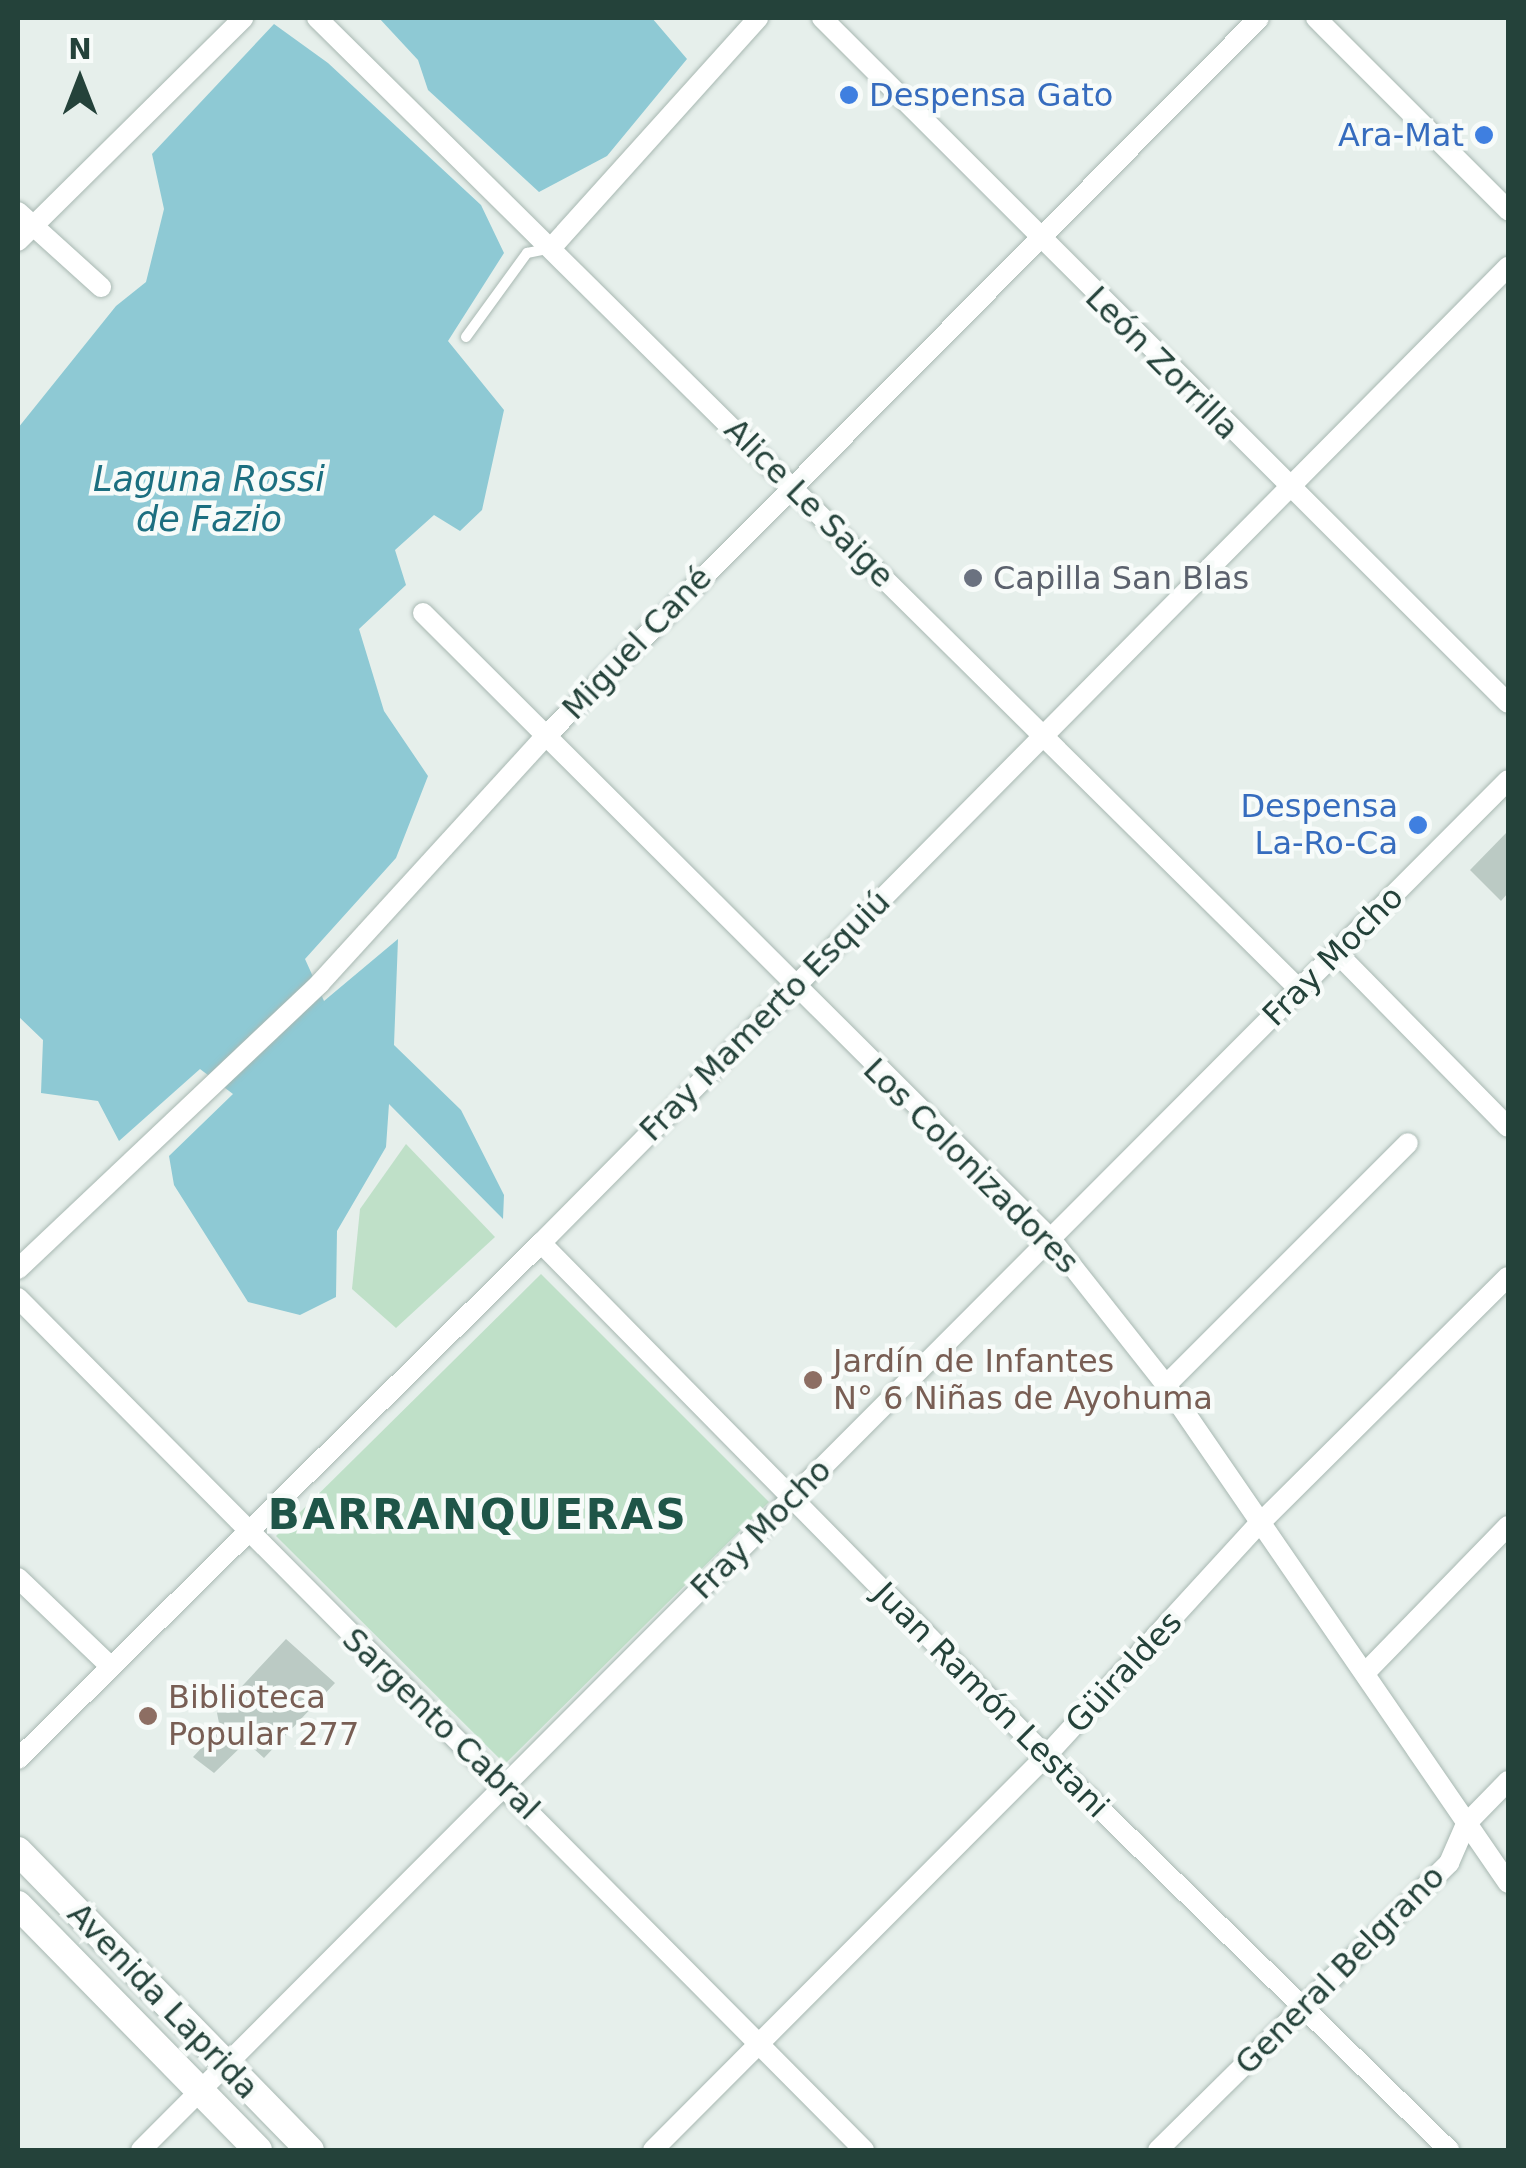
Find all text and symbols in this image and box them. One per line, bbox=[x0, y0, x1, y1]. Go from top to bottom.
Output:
north arrow bbox=[30, 30, 130, 130]
text: N bbox=[68, 33, 92, 66]
place label: Despensa Gato bbox=[869, 76, 1113, 114]
marker: Despensa Gato bbox=[838, 84, 860, 106]
place label: Ara-Mat bbox=[1338, 116, 1464, 154]
marker: Ara-Mat bbox=[1473, 124, 1495, 146]
street label: León Zorrilla bbox=[1078, 279, 1246, 447]
street label: Alice Le Saige bbox=[717, 411, 901, 595]
water label: Laguna Rossi de Fazio bbox=[93, 458, 325, 540]
street label: Miguel Cané bbox=[554, 559, 720, 727]
place label: Capilla San Blas bbox=[993, 559, 1249, 597]
marker: Capilla San Blas bbox=[962, 567, 984, 589]
place label: Despensa La-Ro-Ca bbox=[1240, 788, 1398, 863]
marker: Despensa La-Ro-Ca bbox=[1407, 814, 1429, 836]
street label: Fray Mocho bbox=[1255, 878, 1411, 1034]
street label: Fray Mamerto Esquiú bbox=[632, 883, 898, 1149]
street label: Los Colonizadores bbox=[855, 1050, 1087, 1282]
place label: Jardín de Infantes N° 6 Niñas de Ayohuma bbox=[833, 1343, 1213, 1418]
marker: Jardín de Infantes N° 6 Niñas de Ayohuma bbox=[802, 1369, 824, 1391]
street label: Fray Mocho bbox=[683, 1451, 839, 1607]
district label: BARRANQUERAS bbox=[268, 1490, 688, 1540]
street label: Juan Ramón Lestani bbox=[865, 1574, 1117, 1826]
street label: Güiraldes bbox=[1058, 1603, 1190, 1741]
street label: Sargento Cabral bbox=[335, 1620, 547, 1828]
place label: Biblioteca Popular 277 bbox=[168, 1679, 359, 1754]
marker: Biblioteca Popular 277 bbox=[137, 1705, 159, 1727]
street label: General Belgrano bbox=[1228, 1858, 1452, 2082]
street label: Avenida Laprida bbox=[60, 1895, 266, 2107]

